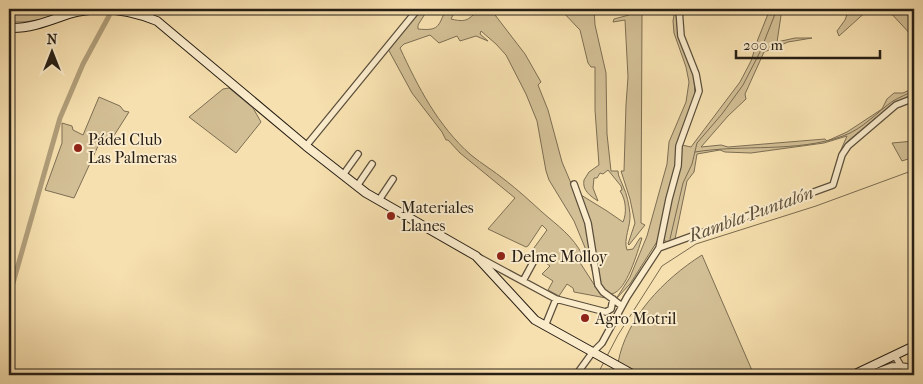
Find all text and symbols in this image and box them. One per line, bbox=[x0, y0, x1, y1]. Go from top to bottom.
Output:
north arrow bbox=[28, 28, 78, 78]
scale bar bbox=[736, 28, 879, 60]
text: N bbox=[47, 31, 58, 48]
text: 200 m bbox=[743, 36, 783, 54]
place label: Pádel Club Las Palmeras bbox=[88, 130, 177, 167]
marker: Pádel Club Las Palmeras bbox=[72, 142, 84, 154]
water label: Rambla Puntalón bbox=[685, 182, 816, 247]
place label: Materiales Llanes bbox=[401, 198, 474, 235]
marker: Materiales Llanes bbox=[385, 210, 397, 222]
place label: Delme Molloy bbox=[511, 247, 608, 266]
marker: Delme Molloy bbox=[495, 250, 507, 262]
place label: Agro Motril bbox=[594, 309, 677, 328]
marker: Agro Motril bbox=[579, 312, 591, 324]

